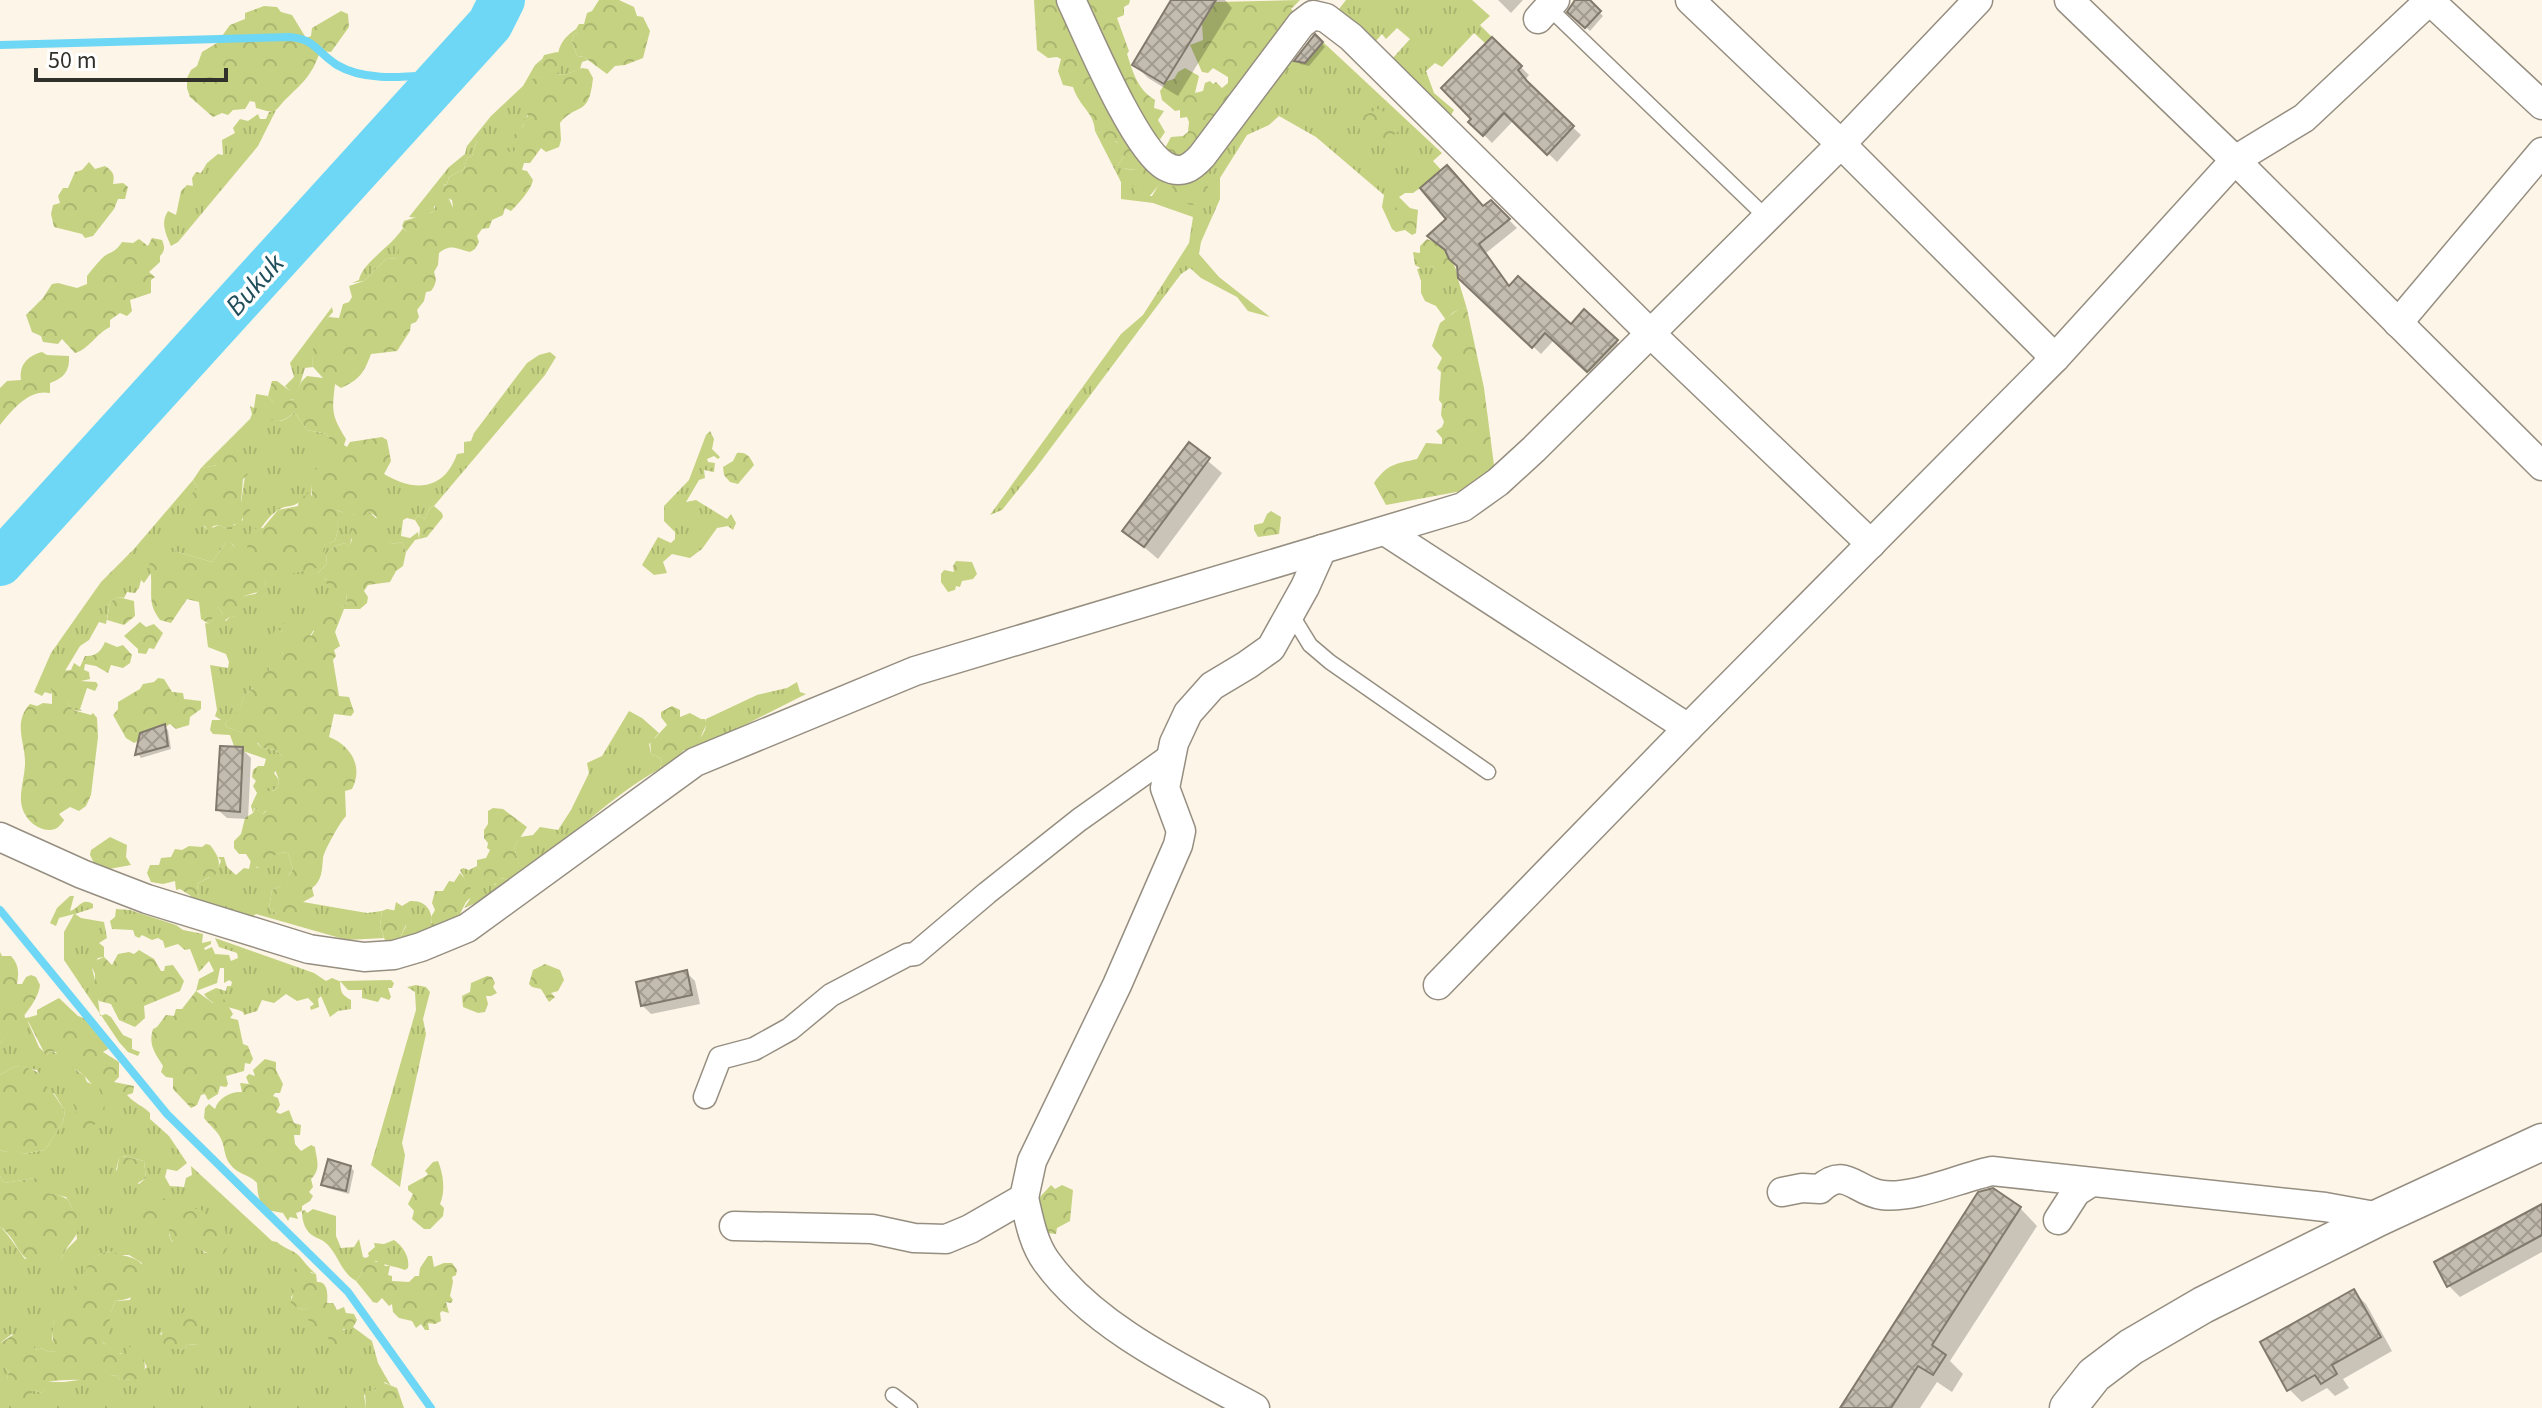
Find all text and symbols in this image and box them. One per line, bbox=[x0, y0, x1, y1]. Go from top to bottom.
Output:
scale bar bbox=[36, 32, 226, 82]
text: 50 m bbox=[48, 43, 97, 78]
water label: Bukuk bbox=[216, 244, 294, 325]

